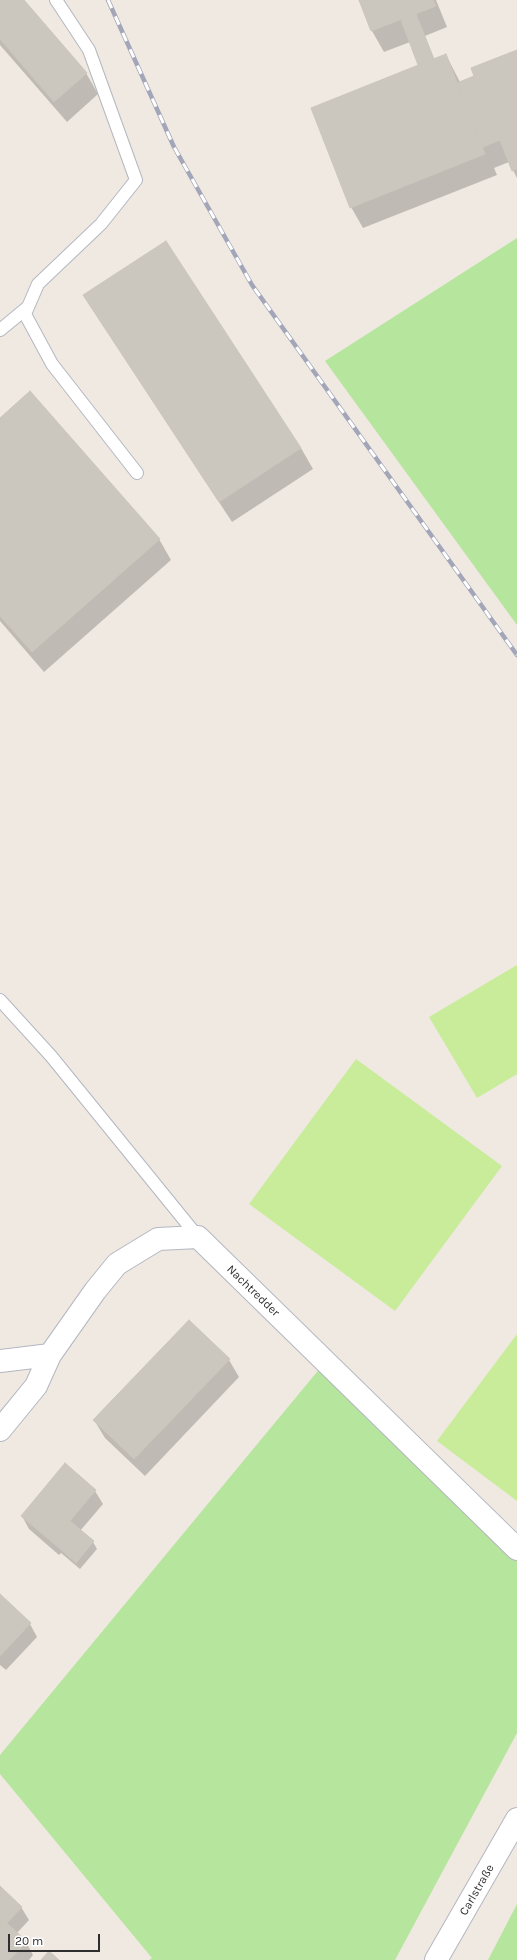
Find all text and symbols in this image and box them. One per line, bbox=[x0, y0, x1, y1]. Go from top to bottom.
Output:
street label: Nachtredder bbox=[224, 1262, 282, 1320]
street label: Carlstraße bbox=[457, 1862, 497, 1918]
scale bar bbox=[10, 1926, 102, 1952]
text: 20 m bbox=[15, 1934, 43, 1948]

